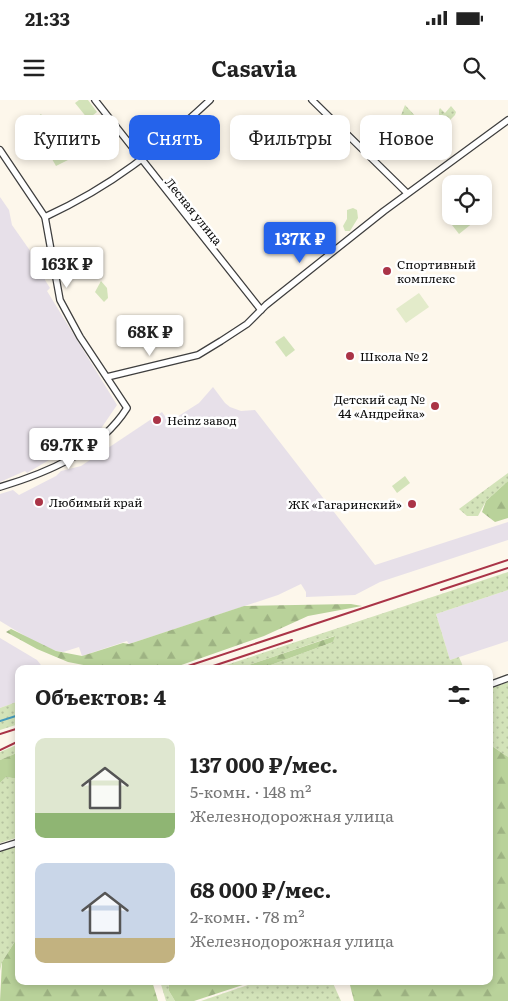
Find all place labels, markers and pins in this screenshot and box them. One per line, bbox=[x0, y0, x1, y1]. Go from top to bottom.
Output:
pin: 137K ₽ bbox=[259, 221, 341, 264]
pin: 163K ₽ bbox=[26, 246, 108, 289]
place label: Спортивный комплекс bbox=[397, 255, 476, 287]
marker: Спортивный комплекс bbox=[381, 265, 393, 277]
pin: 68K ₽ bbox=[115, 314, 185, 357]
place label: Школа № 2 bbox=[360, 347, 428, 365]
marker: Школа № 2 bbox=[344, 350, 356, 362]
place label: Детский сад № 44 «Андрейка» bbox=[334, 390, 425, 422]
marker: Детский сад № 44 «Андрейка» bbox=[429, 400, 441, 412]
place label: Heinz завод bbox=[167, 411, 237, 429]
marker: Heinz завод bbox=[151, 414, 163, 426]
pin: 69.7K ₽ bbox=[23, 428, 115, 470]
place label: Любимый край bbox=[49, 493, 142, 511]
place label: ЖК «Гагаринский» bbox=[288, 495, 402, 513]
marker: Любимый край bbox=[33, 496, 45, 508]
marker: ЖК «Гагаринский» bbox=[406, 498, 418, 510]

